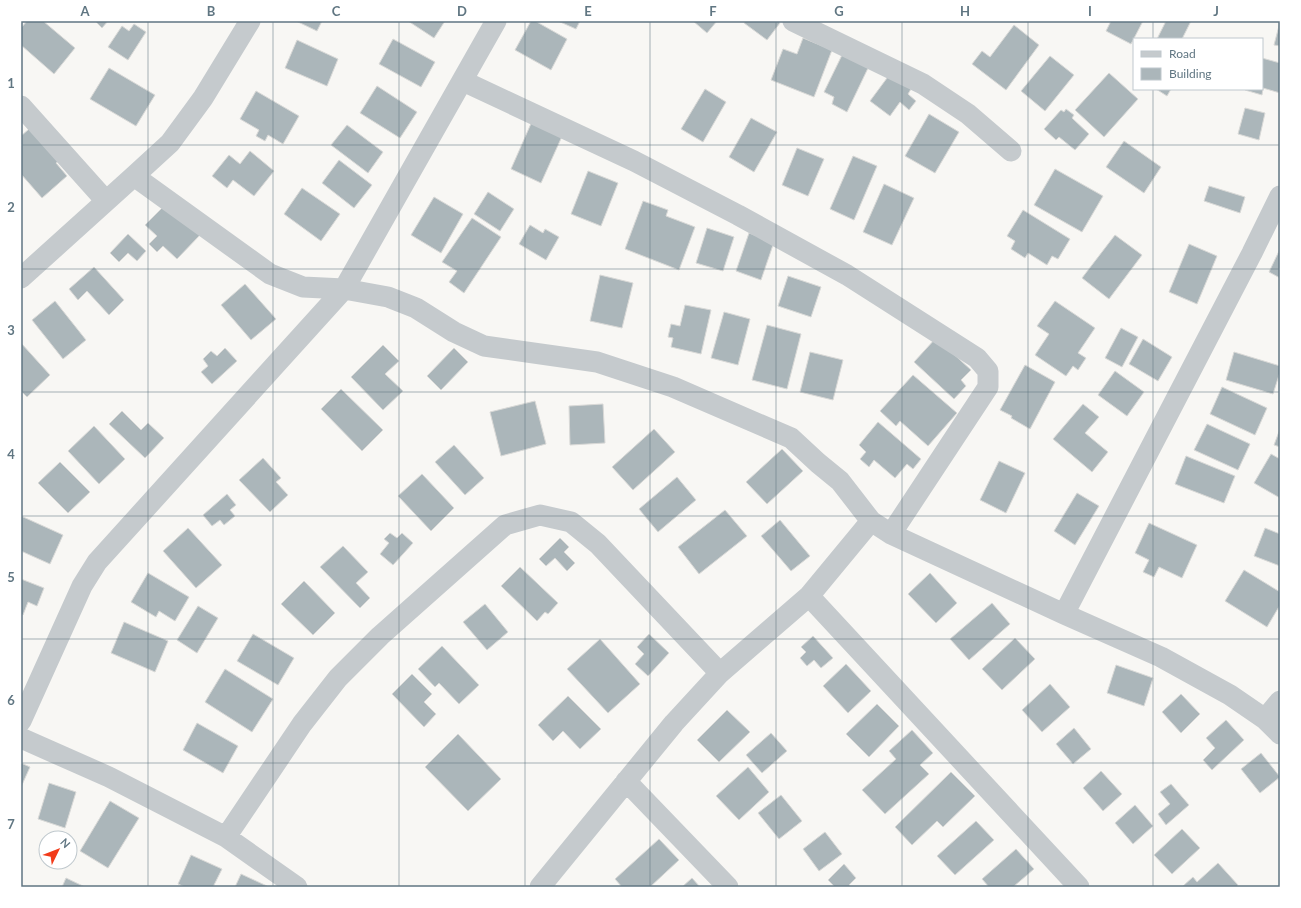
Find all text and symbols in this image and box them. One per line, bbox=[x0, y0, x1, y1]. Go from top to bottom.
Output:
text: A bbox=[79, 3, 90, 19]
text: B bbox=[207, 3, 216, 19]
text: C bbox=[332, 3, 341, 19]
text: D bbox=[457, 3, 467, 19]
text: E bbox=[584, 3, 592, 19]
text: F bbox=[709, 3, 717, 19]
text: G bbox=[834, 3, 844, 19]
text: H bbox=[960, 3, 970, 19]
text: I bbox=[1088, 3, 1092, 19]
text: J bbox=[1213, 3, 1219, 19]
legend bbox=[1133, 38, 1263, 90]
text: Road bbox=[1169, 46, 1196, 61]
text: Building bbox=[1169, 66, 1212, 81]
text: 1 bbox=[7, 75, 15, 91]
text: 2 bbox=[7, 199, 15, 215]
text: 3 bbox=[7, 322, 15, 338]
text: 4 bbox=[7, 446, 15, 462]
text: 5 bbox=[7, 569, 15, 585]
text: 6 bbox=[7, 692, 15, 708]
text: 7 bbox=[7, 816, 15, 832]
north arrow bbox=[38, 830, 78, 870]
text: N bbox=[58, 835, 73, 850]

